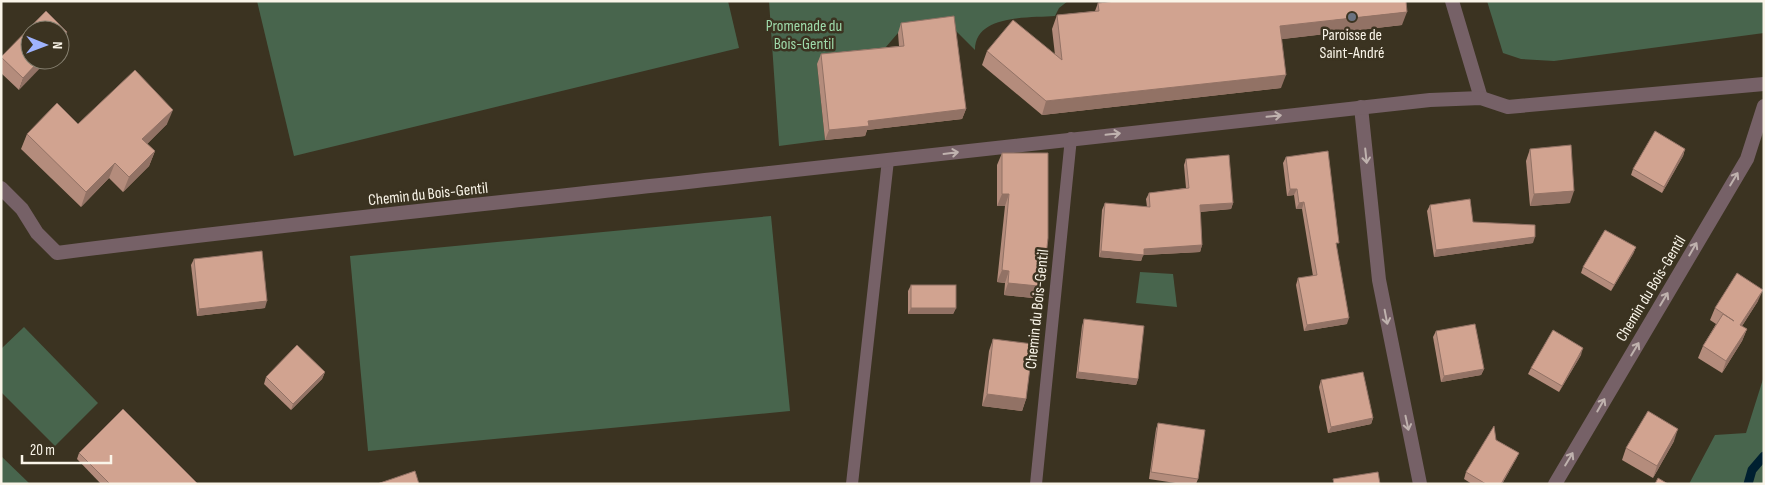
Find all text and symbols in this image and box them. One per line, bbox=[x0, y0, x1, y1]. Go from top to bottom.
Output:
marker: Paroisse de Saint-André bbox=[1346, 11, 1358, 23]
park label: Promenade du Bois-Gentil bbox=[766, 17, 842, 54]
north arrow bbox=[20, 20, 70, 70]
place label: Paroisse de Saint-André bbox=[1320, 26, 1384, 63]
text: N bbox=[49, 41, 66, 49]
one-way arrow bbox=[1266, 111, 1282, 121]
one-way arrow bbox=[1104, 129, 1120, 139]
one-way arrow bbox=[1362, 147, 1371, 163]
one-way arrow bbox=[943, 148, 959, 158]
one-way arrow bbox=[1730, 173, 1740, 187]
street label: Chemin du Bois-Gentil bbox=[367, 179, 489, 210]
street label: Chemin du Bois-Gentil bbox=[1612, 232, 1690, 345]
one-way arrow bbox=[1689, 243, 1699, 257]
street label: Chemin du Bois-Gentil bbox=[1022, 248, 1053, 370]
one-way arrow bbox=[1659, 293, 1669, 307]
one-way arrow bbox=[1382, 308, 1391, 324]
one-way arrow bbox=[1630, 342, 1640, 356]
one-way arrow bbox=[1597, 398, 1607, 413]
one-way arrow bbox=[1403, 414, 1413, 430]
scale bar bbox=[22, 432, 111, 464]
text: 20 m bbox=[30, 441, 55, 460]
one-way arrow bbox=[1565, 453, 1575, 467]

